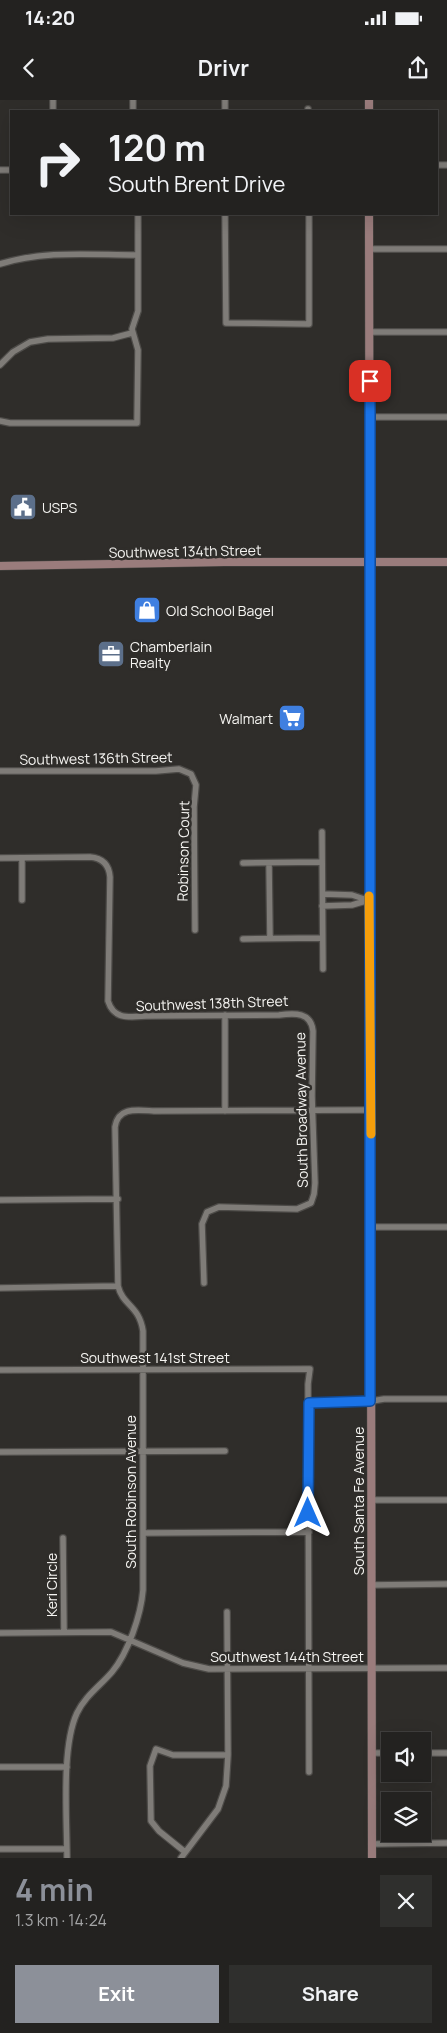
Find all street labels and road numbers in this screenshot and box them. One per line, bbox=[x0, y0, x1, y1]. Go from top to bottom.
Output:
street label: Southwest 134th Street bbox=[108, 540, 262, 562]
street label: Southwest 136th Street bbox=[19, 747, 173, 769]
street label: Robinson Court bbox=[173, 800, 193, 902]
street label: Southwest 138th Street bbox=[135, 991, 289, 1015]
street label: South Broadway Avenue bbox=[290, 1032, 312, 1188]
street label: Southwest 141st Street bbox=[80, 1348, 230, 1367]
street label: South Robinson Avenue bbox=[121, 1415, 140, 1569]
street label: South Santa Fe Avenue bbox=[349, 1427, 368, 1575]
street label: Keri Circle bbox=[42, 1553, 61, 1617]
street label: Southwest 144th Street bbox=[210, 1647, 364, 1666]

